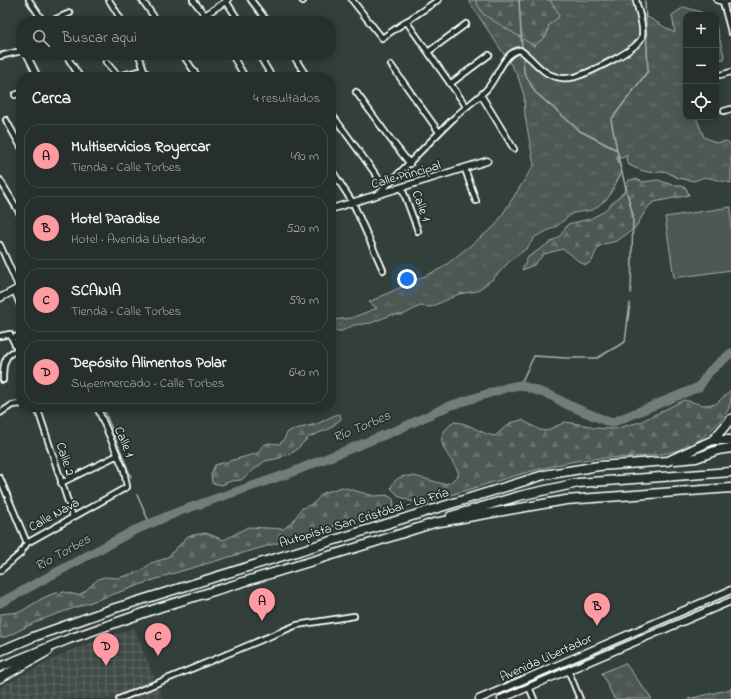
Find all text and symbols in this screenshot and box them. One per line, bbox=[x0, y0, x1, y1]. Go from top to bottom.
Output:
map controls bbox=[683, 12, 719, 120]
button: + bbox=[683, 12, 719, 48]
search box bbox=[16, 16, 336, 60]
icon: search bbox=[30, 27, 52, 49]
text: Buscar aquí bbox=[62, 27, 137, 49]
button: − bbox=[683, 48, 719, 84]
button: locate bbox=[683, 84, 719, 120]
text: Cerca bbox=[32, 86, 71, 111]
text: 4 resultados bbox=[253, 89, 320, 108]
text: Multiservicios Royercar bbox=[71, 136, 210, 158]
text: A bbox=[42, 147, 50, 166]
text: 490 m bbox=[291, 147, 319, 166]
street label: Calle Principal bbox=[369, 156, 443, 194]
text: Tienda · Calle Torbes bbox=[71, 158, 181, 177]
street label: Calle 1 bbox=[407, 188, 435, 224]
text: Hotel Paradise bbox=[71, 208, 160, 230]
text: B bbox=[42, 219, 50, 238]
text: 520 m bbox=[286, 219, 319, 238]
text: Hotel · Avenida Libertador bbox=[71, 230, 206, 249]
your location bbox=[397, 269, 417, 289]
text: SCANIA bbox=[71, 280, 121, 302]
text: C bbox=[42, 291, 50, 310]
text: 590 m bbox=[289, 291, 319, 310]
text: Tienda · Calle Torbes bbox=[71, 302, 181, 321]
text: Depósito Alimentos Polar bbox=[71, 352, 226, 374]
text: D bbox=[41, 363, 51, 382]
text: 640 m bbox=[289, 363, 319, 382]
text: Supermercado · Calle Torbes bbox=[71, 374, 224, 393]
water label: Río Torbes bbox=[330, 405, 395, 449]
street label: Calle 1 bbox=[109, 424, 139, 460]
street label: Calle 2 bbox=[51, 440, 79, 479]
street label: Autopista San Cristóbal - La Fría bbox=[277, 483, 451, 553]
street label: Calle Nava bbox=[25, 493, 83, 537]
water label: Río Torbes bbox=[31, 529, 95, 577]
pin: A bbox=[249, 588, 275, 621]
pin: B bbox=[584, 593, 610, 626]
pin: C bbox=[145, 623, 171, 656]
street label: Avenida Libertador bbox=[497, 629, 596, 687]
pin: D bbox=[93, 633, 119, 666]

